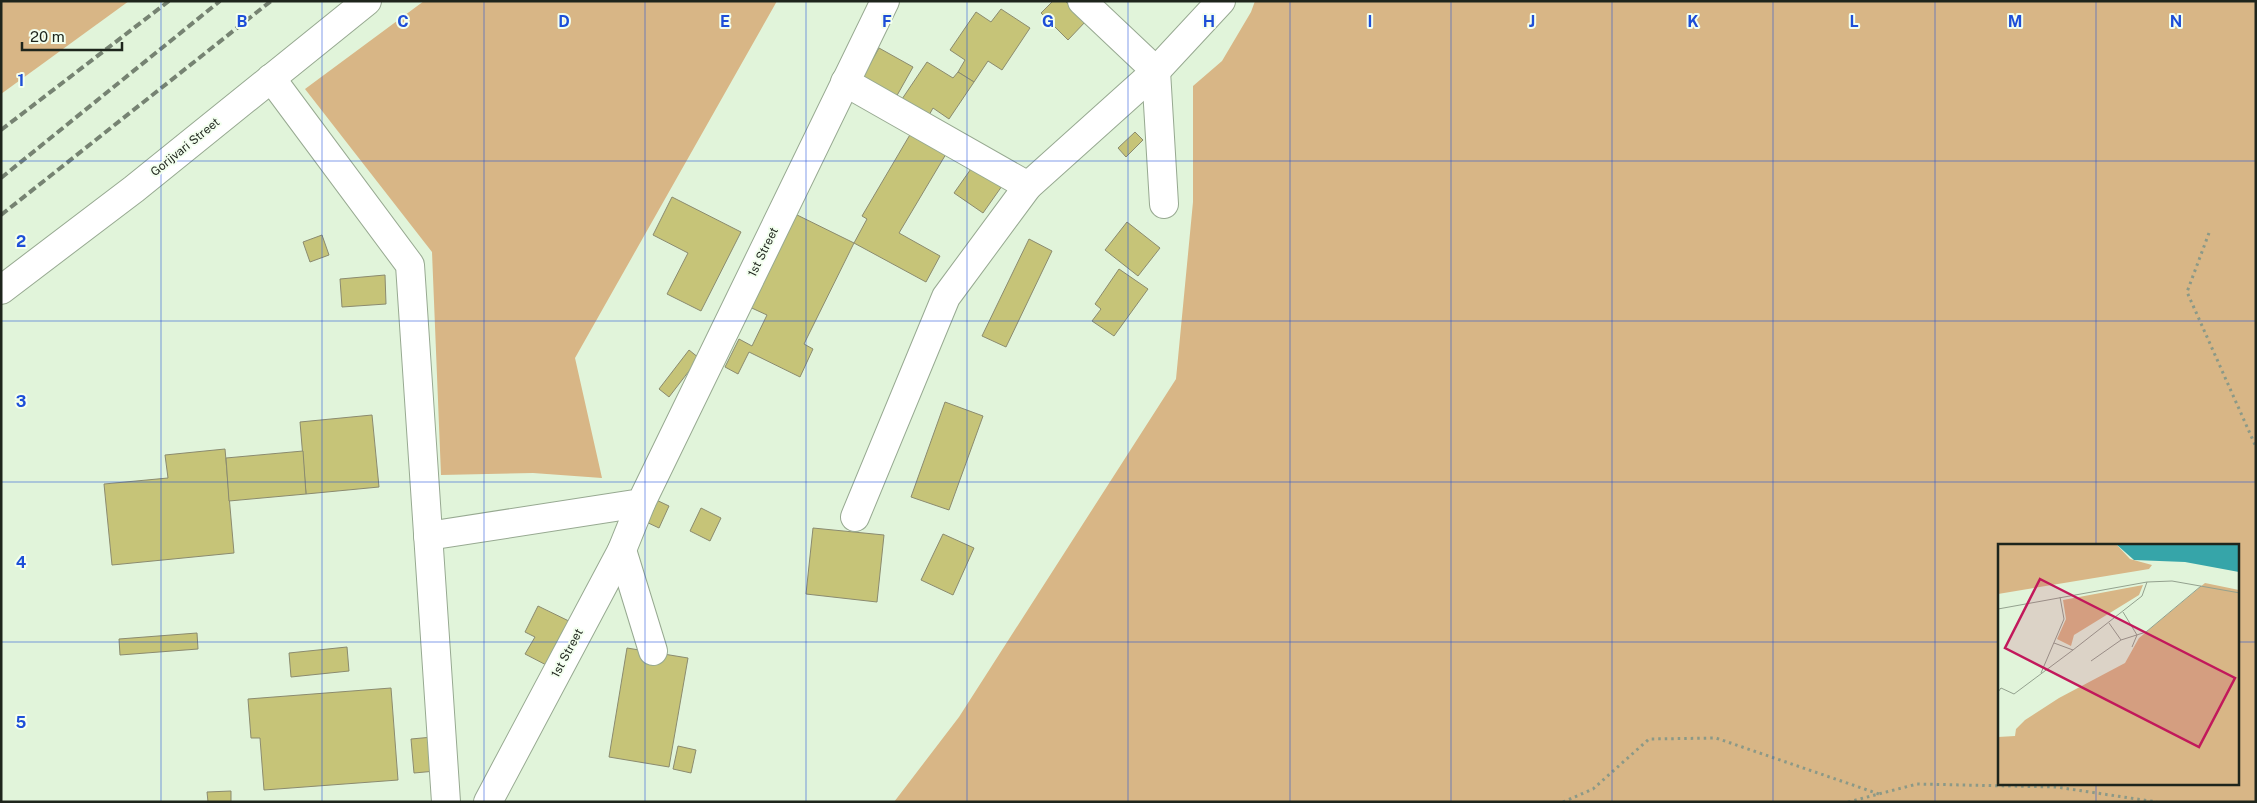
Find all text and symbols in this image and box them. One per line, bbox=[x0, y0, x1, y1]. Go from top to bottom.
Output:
text: B bbox=[237, 12, 248, 31]
text: C bbox=[397, 12, 409, 31]
text: D bbox=[558, 12, 570, 31]
text: E bbox=[720, 12, 730, 31]
text: F bbox=[882, 12, 892, 31]
text: G bbox=[1042, 12, 1054, 31]
text: H bbox=[1203, 12, 1215, 31]
text: I bbox=[1368, 12, 1372, 31]
text: J bbox=[1529, 12, 1535, 31]
text: K bbox=[1687, 12, 1699, 31]
text: L bbox=[1849, 12, 1859, 31]
text: M bbox=[2008, 12, 2022, 31]
text: N bbox=[2170, 12, 2182, 31]
scale bar bbox=[22, 20, 122, 52]
text: 20 m bbox=[30, 28, 65, 45]
text: 1 bbox=[18, 71, 24, 90]
street label: Gorijvari Street bbox=[148, 115, 223, 179]
street label: 1st Street bbox=[745, 225, 781, 279]
text: 2 bbox=[16, 232, 26, 251]
text: 3 bbox=[16, 392, 26, 411]
inset map bbox=[1998, 544, 2240, 786]
text: 4 bbox=[16, 553, 27, 572]
street label: 1st Street bbox=[548, 626, 586, 680]
text: 5 bbox=[16, 713, 27, 732]

